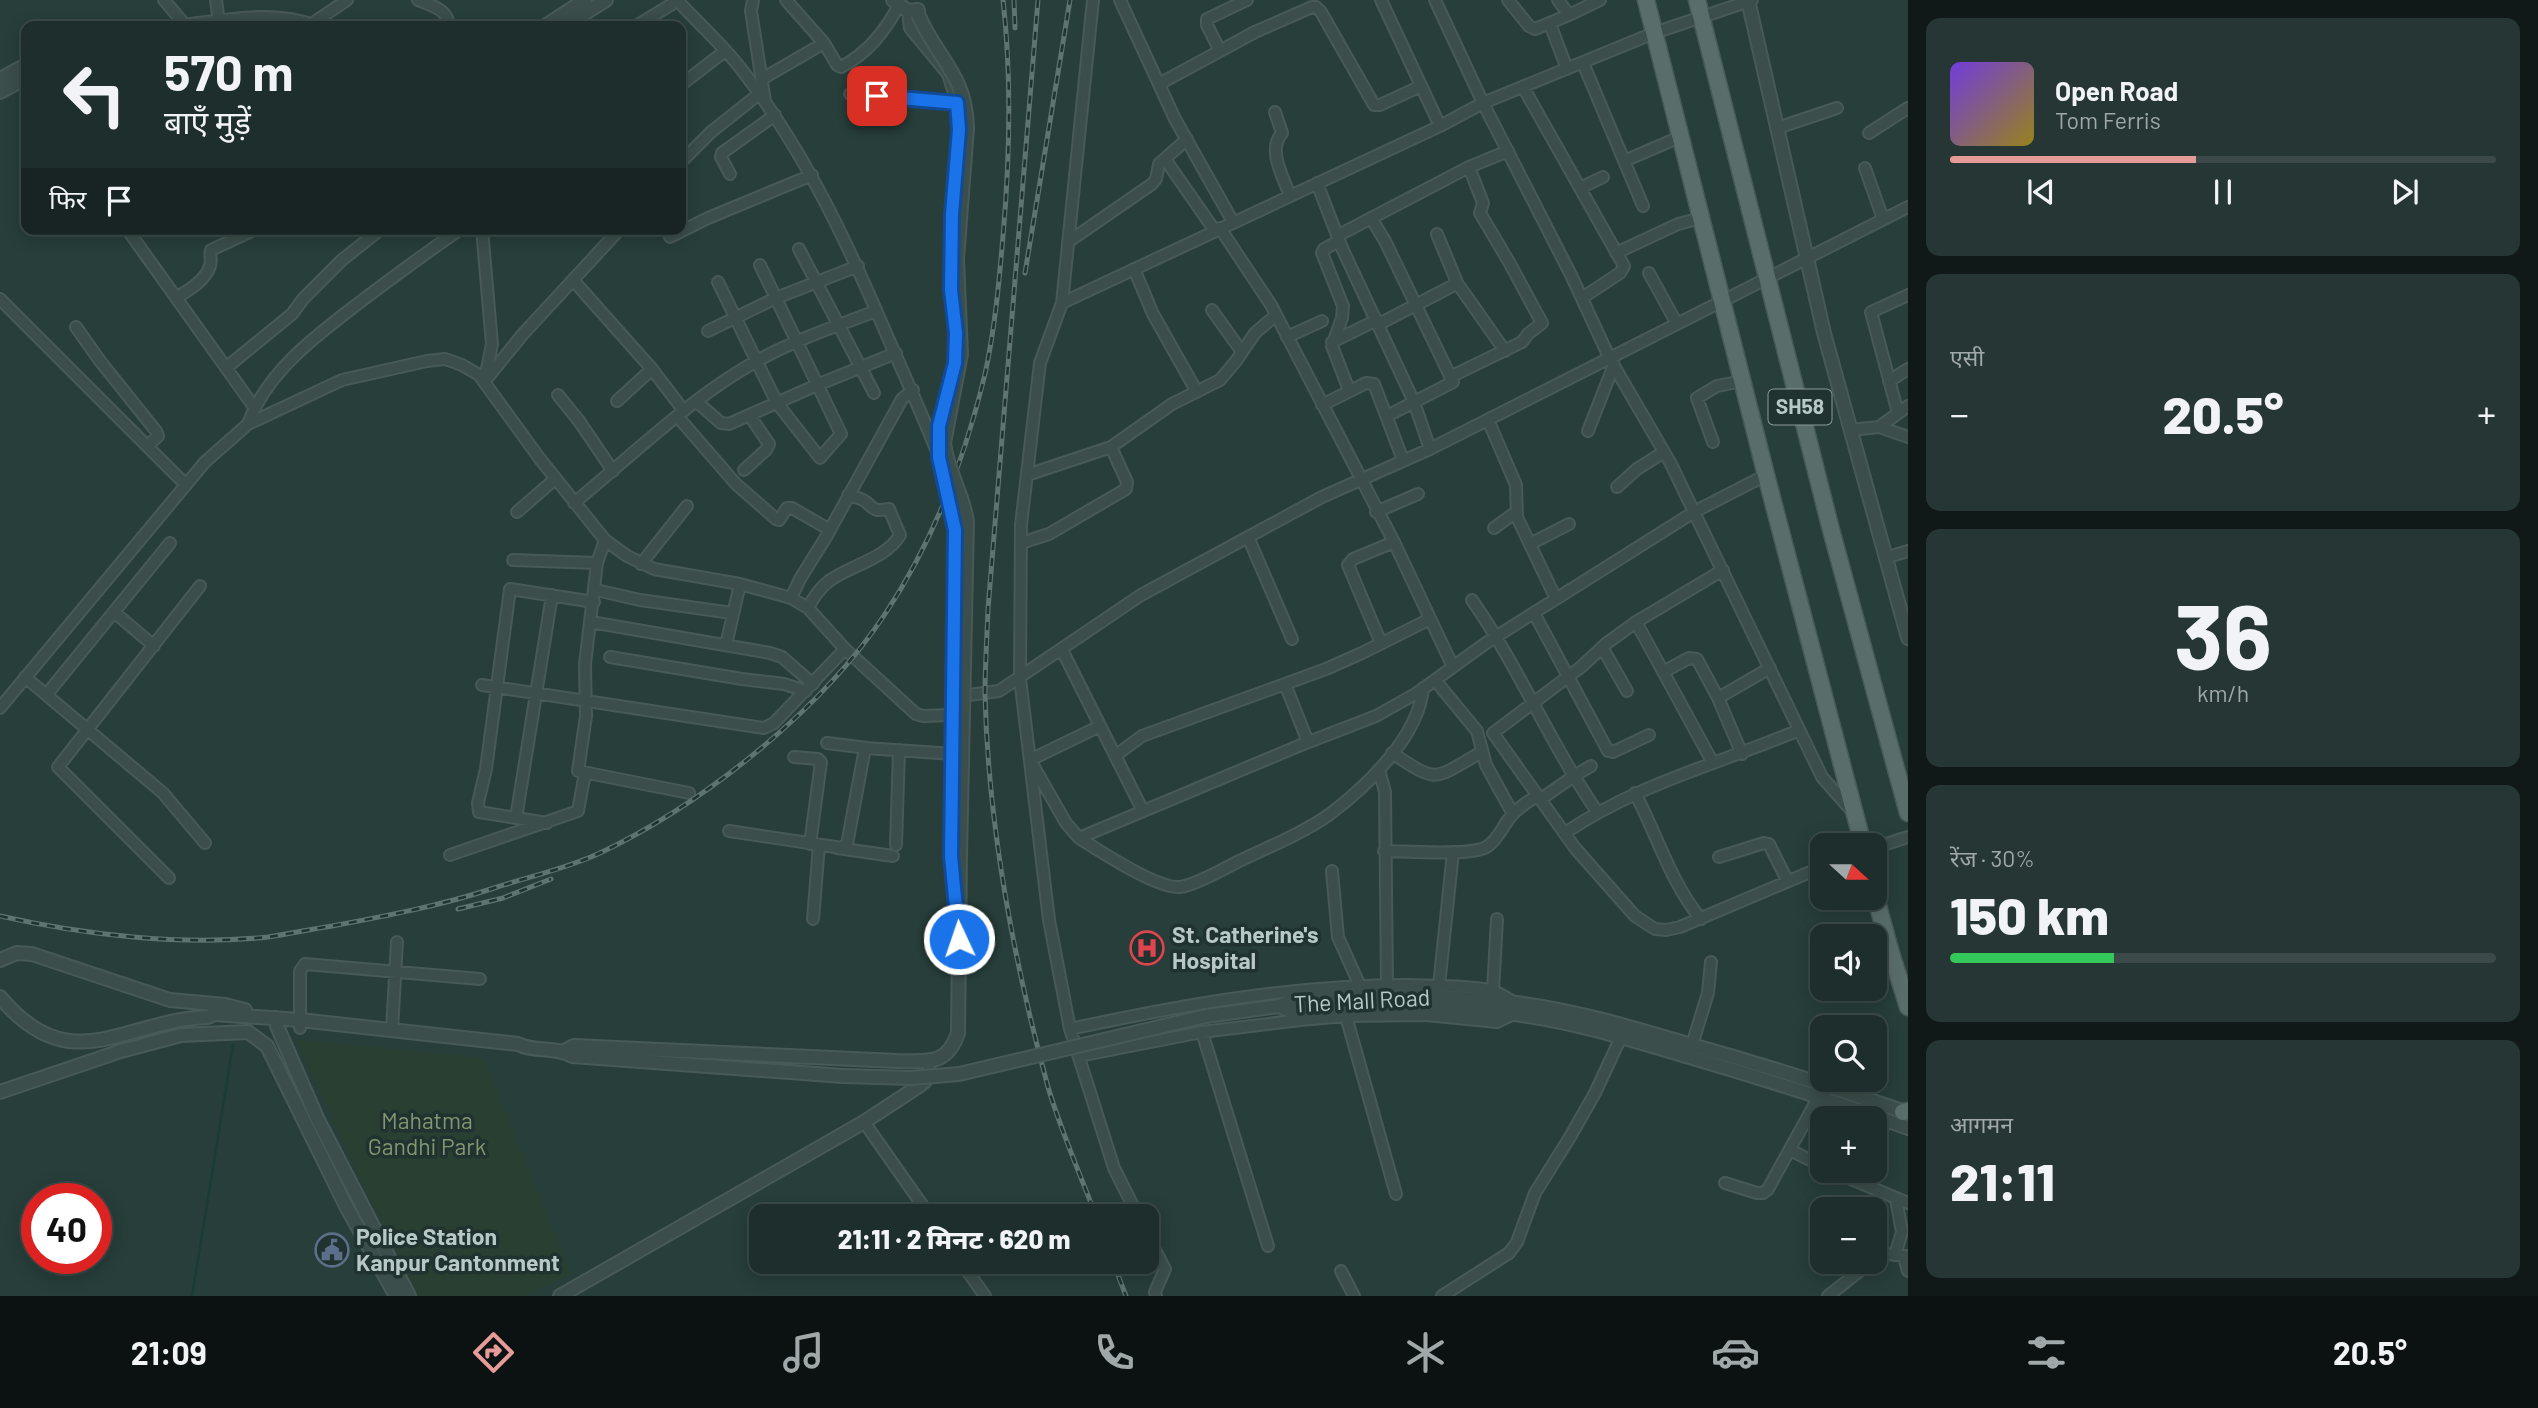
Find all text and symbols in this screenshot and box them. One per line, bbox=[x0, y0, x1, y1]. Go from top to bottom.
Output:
text: 570 m bbox=[164, 42, 293, 101]
icon: left bbox=[49, 49, 140, 140]
pin bbox=[847, 66, 907, 126]
text: Open Road bbox=[2055, 75, 2178, 106]
icon: arrive bbox=[858, 77, 896, 115]
text: बाएँ मुड़ें bbox=[164, 102, 251, 140]
text: Tom Ferris bbox=[2055, 106, 2161, 134]
icon: previous bbox=[2022, 173, 2060, 211]
icon: pause bbox=[2204, 173, 2242, 211]
icon: next bbox=[2386, 173, 2424, 211]
icon: arrive bbox=[100, 182, 138, 220]
text: फिर bbox=[49, 183, 86, 214]
text: एसी bbox=[1950, 343, 1984, 371]
text: 20.5° bbox=[2162, 382, 2284, 444]
road number: SH58 bbox=[1769, 390, 1832, 424]
text: − bbox=[1950, 390, 1969, 436]
text: + bbox=[2477, 390, 2496, 436]
text: 36 bbox=[2174, 579, 2272, 688]
text: km/h bbox=[2197, 679, 2249, 707]
north arrow bbox=[1810, 833, 1886, 910]
map controls bbox=[1810, 833, 1887, 1274]
text: रेंज · 30% bbox=[1950, 844, 2035, 872]
text: 150 km bbox=[1950, 883, 2109, 945]
position arrow bbox=[922, 902, 996, 976]
place label: St. Catherine's Hospital bbox=[1172, 920, 1319, 974]
button: sound bbox=[1810, 924, 1887, 1001]
hospital icon: St. Catherine's Hospital bbox=[1128, 929, 1166, 967]
street label: The Mall Road bbox=[1293, 982, 1431, 1018]
button: search bbox=[1810, 1015, 1887, 1092]
park label: Mahatma Gandhi Park bbox=[368, 1106, 486, 1160]
button: + bbox=[1810, 1106, 1887, 1183]
text: आगमन bbox=[1950, 1110, 2013, 1138]
text: 21:11 bbox=[1950, 1149, 2055, 1211]
speed limit sign: 40 bbox=[21, 1183, 112, 1274]
button: − bbox=[1810, 1197, 1887, 1274]
place label: Police Station Kanpur Cantonment bbox=[356, 1222, 560, 1276]
text: 21:11 · 2 मिनट · 620 m bbox=[838, 1223, 1070, 1254]
public building icon: Police Station Kanpur Cantonment bbox=[313, 1231, 351, 1269]
icon: directions bbox=[469, 1328, 518, 1377]
icon: music bbox=[779, 1328, 828, 1377]
icon: phone bbox=[1090, 1328, 1139, 1377]
icon: climate bbox=[1401, 1328, 1450, 1377]
icon: car bbox=[1711, 1328, 1760, 1377]
icon: filters bbox=[2022, 1328, 2071, 1377]
text: 21:09 bbox=[131, 1333, 207, 1371]
text: 20.5° bbox=[2333, 1333, 2407, 1371]

